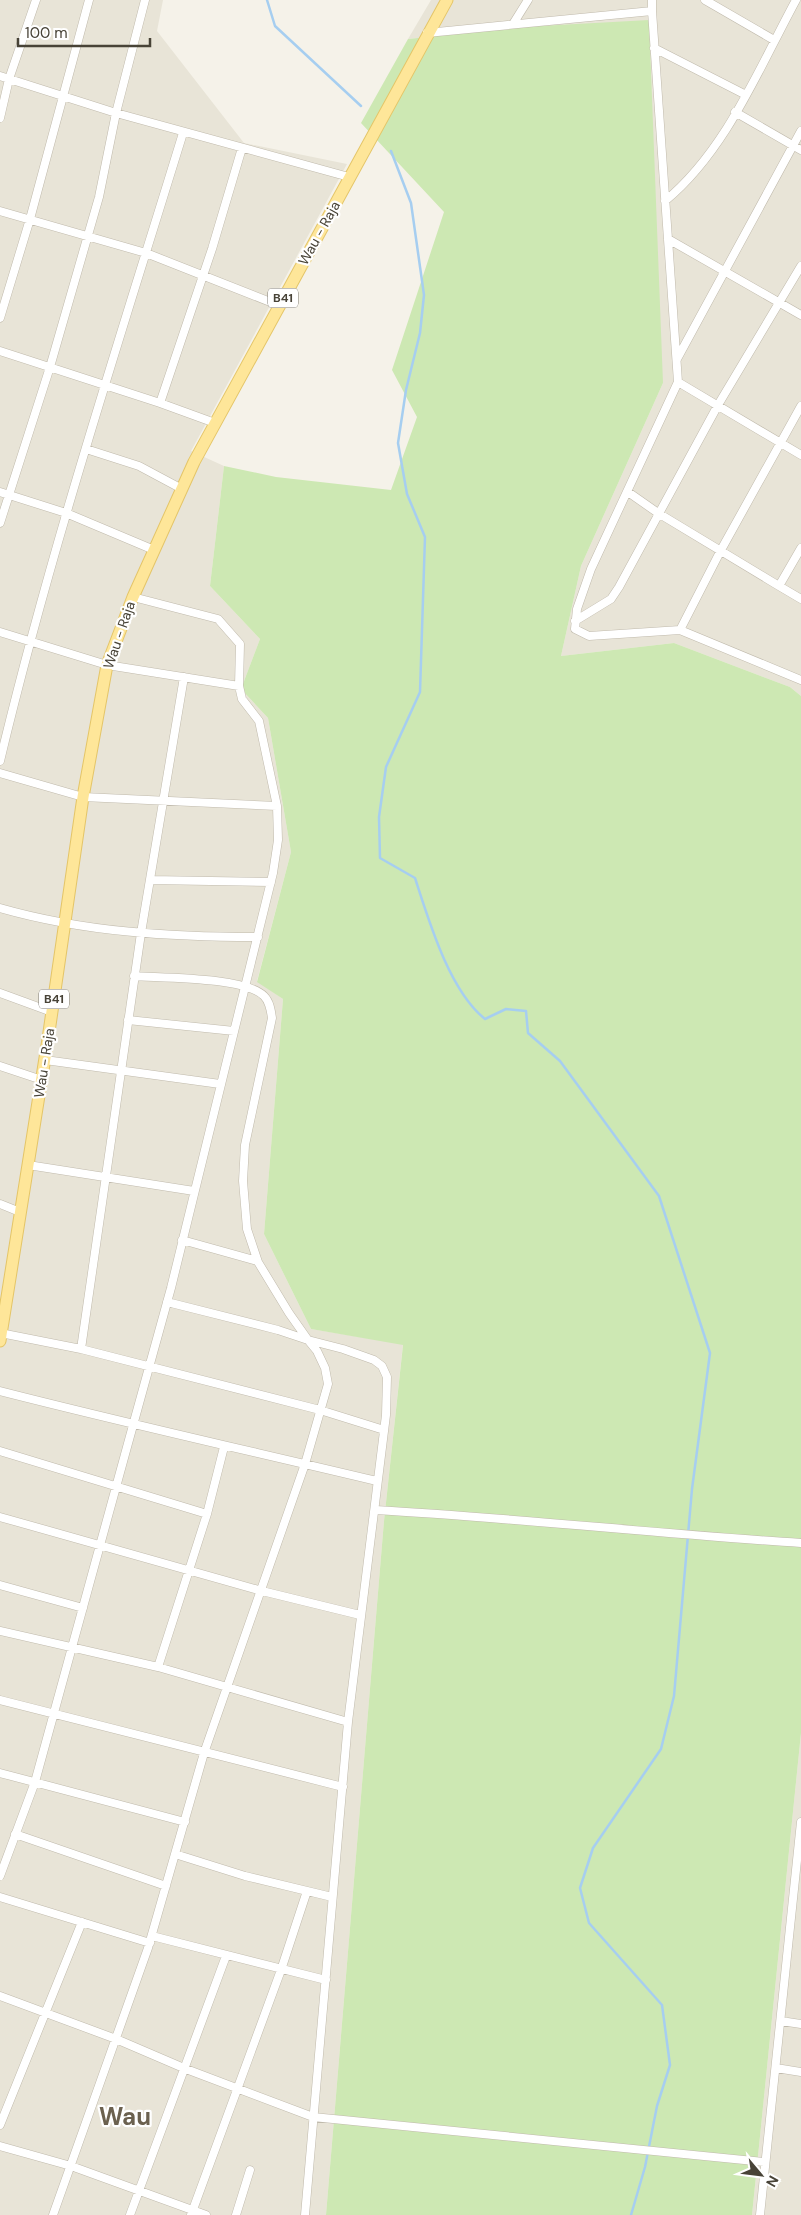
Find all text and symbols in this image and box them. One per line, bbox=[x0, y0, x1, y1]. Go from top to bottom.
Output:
scale bar bbox=[18, 15, 150, 47]
text: 100 m bbox=[25, 23, 68, 43]
street label: Wau - Raja bbox=[294, 198, 344, 268]
road number: B41 bbox=[268, 288, 298, 308]
street label: Wau - Raja bbox=[99, 599, 139, 671]
road number: B41 bbox=[39, 990, 69, 1009]
street label: Wau - Raja bbox=[30, 1027, 58, 1099]
district label: Wau bbox=[99, 2101, 151, 2132]
north arrow bbox=[736, 2150, 786, 2200]
text: N bbox=[762, 2172, 783, 2190]

